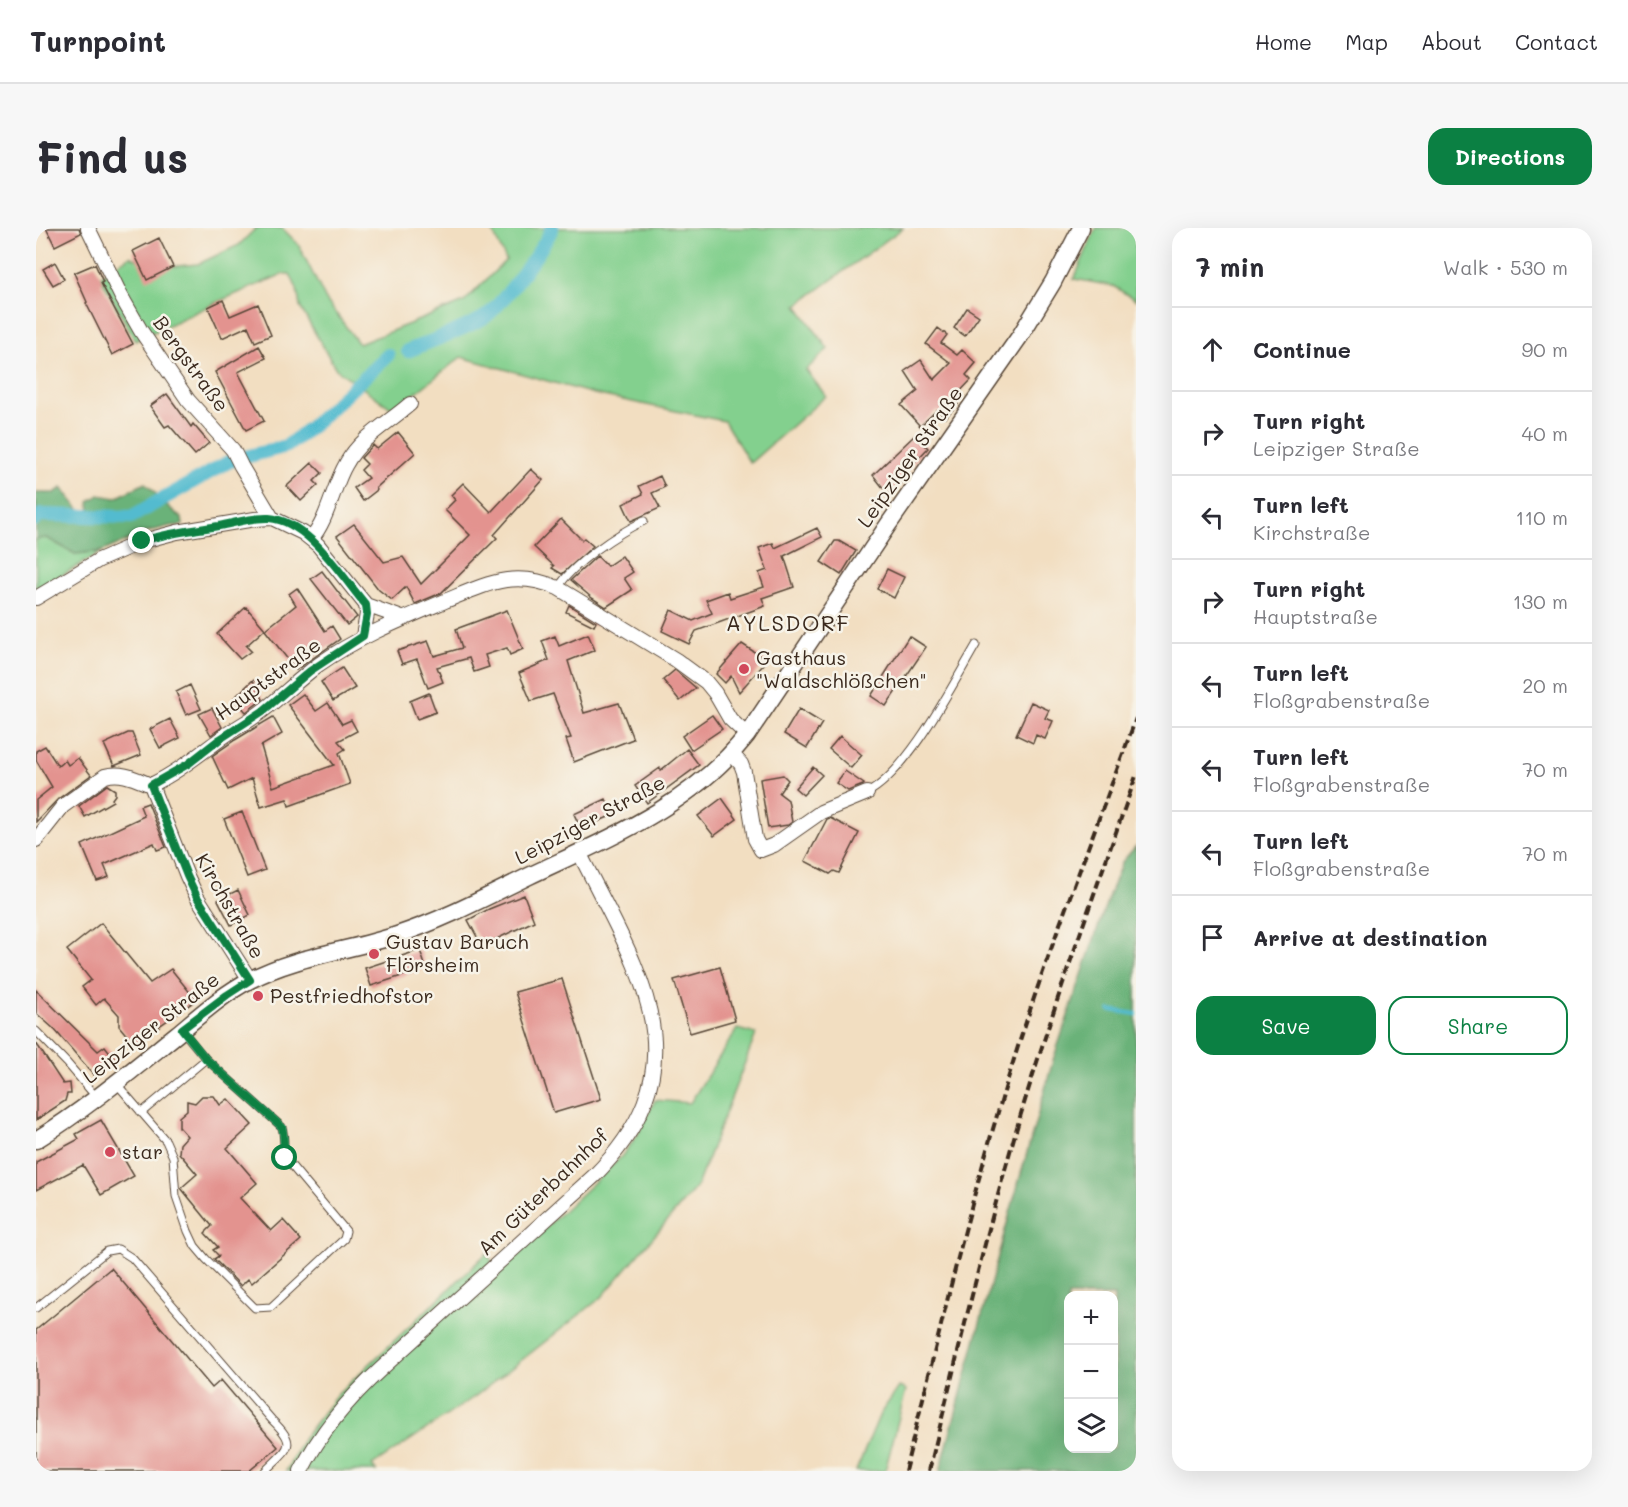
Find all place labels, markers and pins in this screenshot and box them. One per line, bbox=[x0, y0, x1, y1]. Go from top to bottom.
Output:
place label: Gasthaus "Waldschlößchen" bbox=[756, 644, 927, 693]
marker: Gasthaus "Waldschlößchen" bbox=[737, 662, 751, 676]
place label: Gustav Baruch Flörsheim bbox=[386, 928, 529, 977]
marker: Gustav Baruch Flörsheim bbox=[367, 947, 381, 961]
place label: Pestfriedhofstor bbox=[270, 982, 433, 1008]
marker: Pestfriedhofstor bbox=[251, 989, 265, 1003]
place label: star bbox=[122, 1138, 163, 1164]
marker: star bbox=[103, 1145, 117, 1159]

